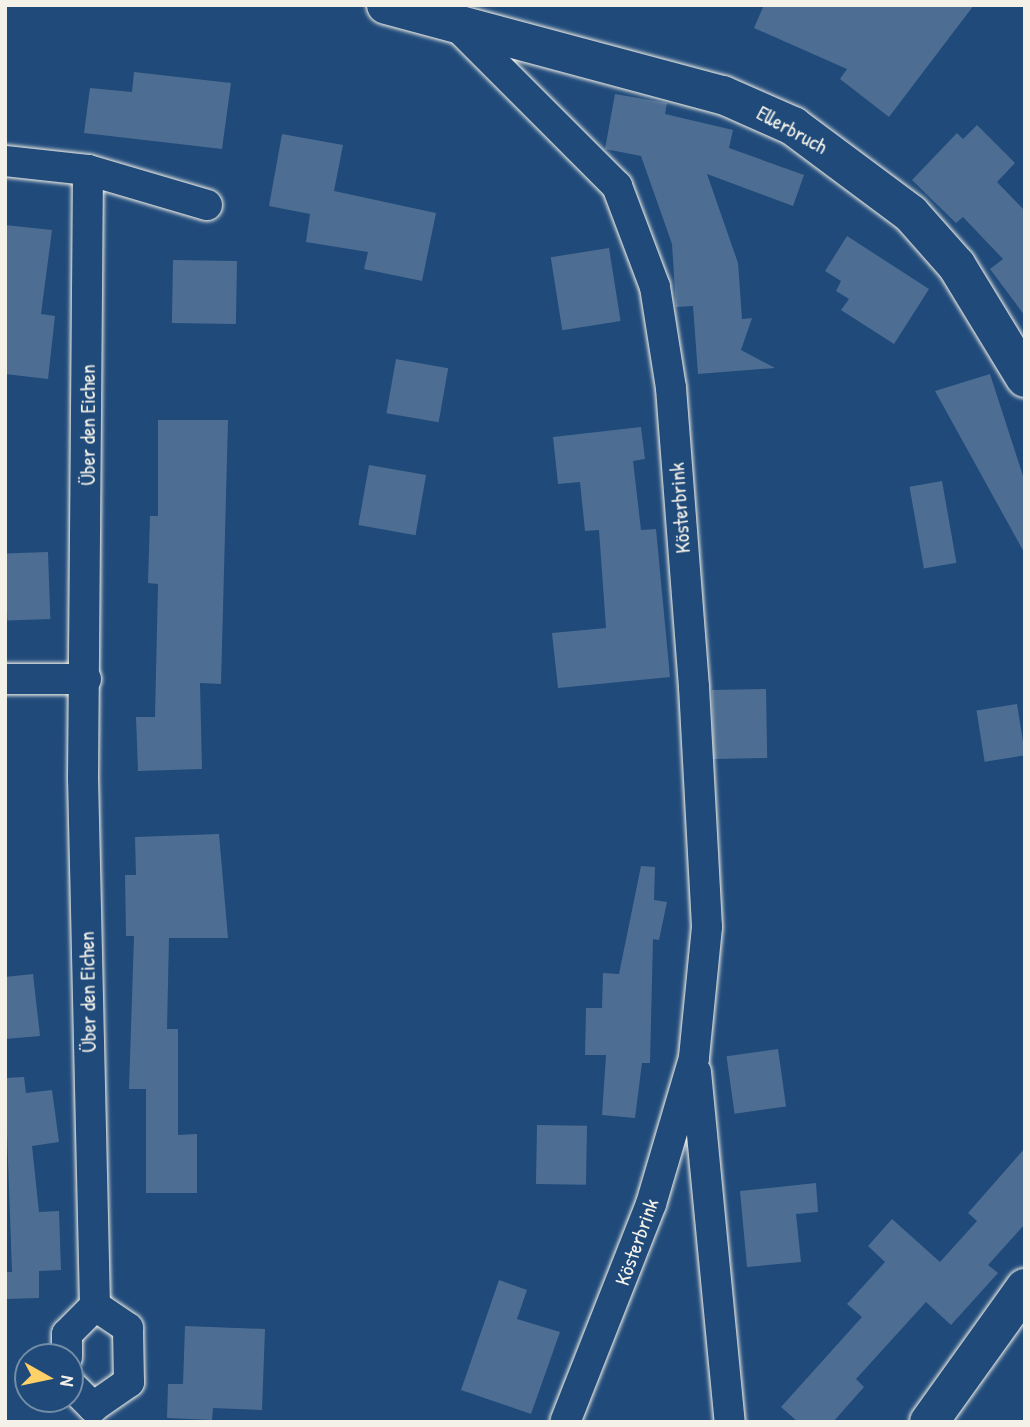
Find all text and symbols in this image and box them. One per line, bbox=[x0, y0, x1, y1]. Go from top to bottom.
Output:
street label: Ellerbruch bbox=[752, 100, 832, 160]
street label: Über den Eichen bbox=[75, 364, 101, 486]
street label: Kösterbrink bbox=[664, 462, 696, 554]
street label: Über den Eichen bbox=[74, 931, 102, 1053]
street label: Kösterbrink bbox=[610, 1195, 664, 1289]
north arrow bbox=[14, 1343, 84, 1413]
text: N bbox=[54, 1374, 81, 1388]

